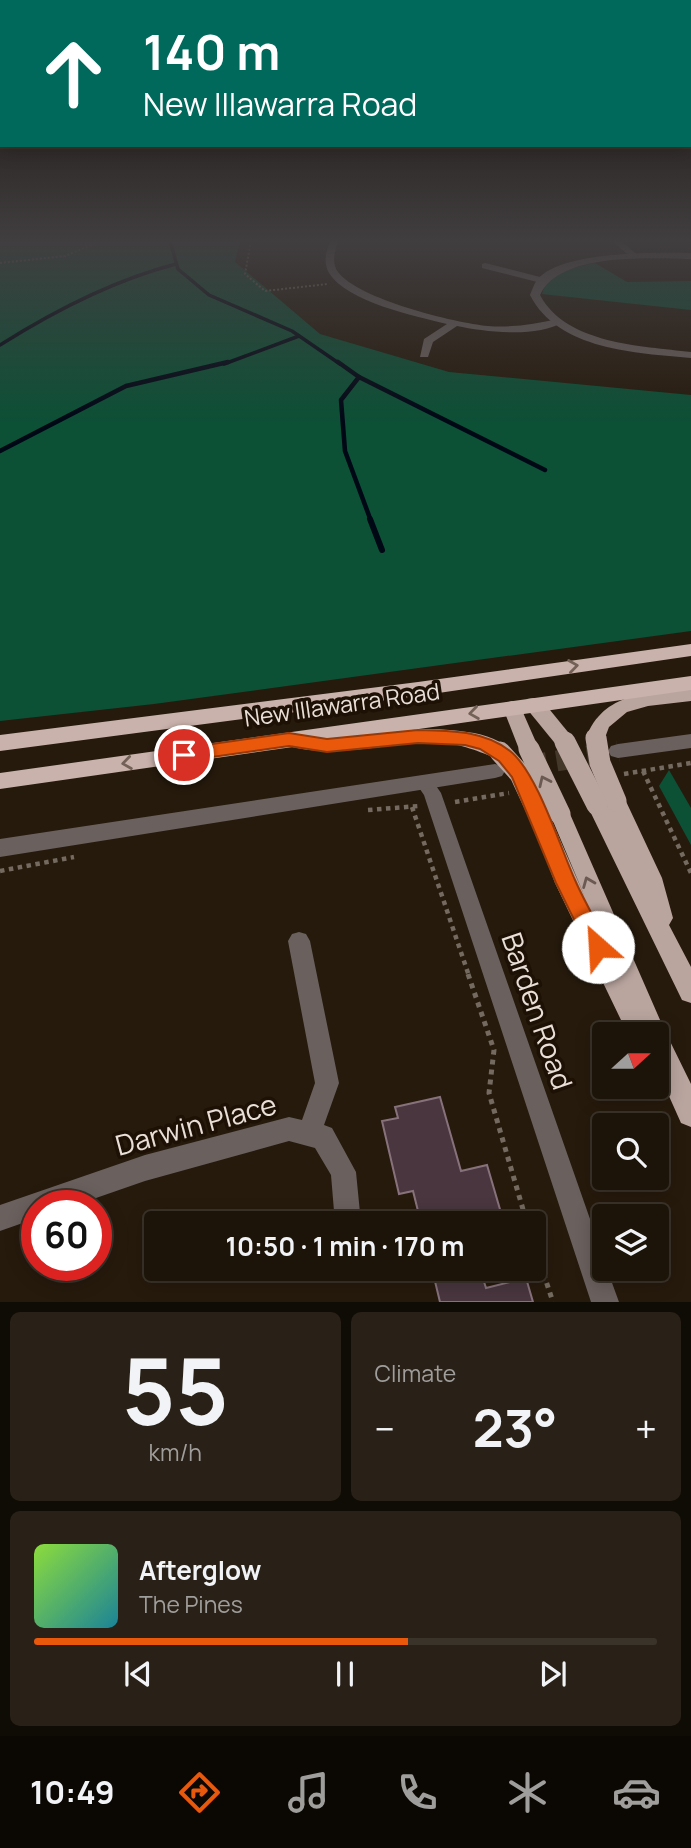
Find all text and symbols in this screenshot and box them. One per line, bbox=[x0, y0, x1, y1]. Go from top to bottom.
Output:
text: 140 m bbox=[143, 18, 280, 85]
icon: ahead bbox=[28, 28, 119, 119]
text: New Illawarra Road bbox=[143, 82, 417, 126]
one-way arrow bbox=[567, 659, 579, 674]
street label: New Illawarra Road bbox=[242, 674, 442, 734]
one-way arrow bbox=[468, 705, 480, 720]
pin bbox=[154, 725, 214, 785]
icon: arrive bbox=[165, 736, 203, 774]
one-way arrow bbox=[121, 755, 133, 770]
one-way arrow bbox=[538, 776, 552, 788]
one-way arrow bbox=[582, 877, 596, 889]
position arrow bbox=[561, 910, 635, 984]
street label: Barden Road bbox=[493, 927, 583, 1094]
north arrow bbox=[592, 1022, 668, 1099]
map controls bbox=[592, 1022, 669, 1281]
street label: Darwin Place bbox=[111, 1084, 280, 1164]
button: search bbox=[592, 1113, 669, 1190]
speed limit sign: 60 bbox=[21, 1190, 112, 1281]
button: layers bbox=[592, 1204, 669, 1281]
text: 10:50 · 1 min · 170 m bbox=[226, 1228, 464, 1264]
text: 55 bbox=[122, 1328, 229, 1452]
text: Climate bbox=[375, 1357, 456, 1389]
text: 23° bbox=[473, 1392, 557, 1463]
text: − bbox=[375, 1402, 395, 1454]
text: + bbox=[635, 1402, 657, 1454]
text: km/h bbox=[149, 1436, 202, 1468]
text: Afterglow bbox=[139, 1552, 261, 1588]
text: The Pines bbox=[139, 1588, 243, 1620]
icon: previous bbox=[119, 1655, 157, 1693]
icon: pause bbox=[326, 1655, 364, 1693]
icon: next bbox=[534, 1655, 572, 1693]
icon: directions bbox=[175, 1768, 224, 1817]
icon: music bbox=[284, 1768, 333, 1817]
icon: phone bbox=[393, 1768, 442, 1817]
icon: climate bbox=[503, 1768, 552, 1817]
icon: car bbox=[612, 1768, 661, 1817]
text: 10:49 bbox=[30, 1770, 115, 1814]

